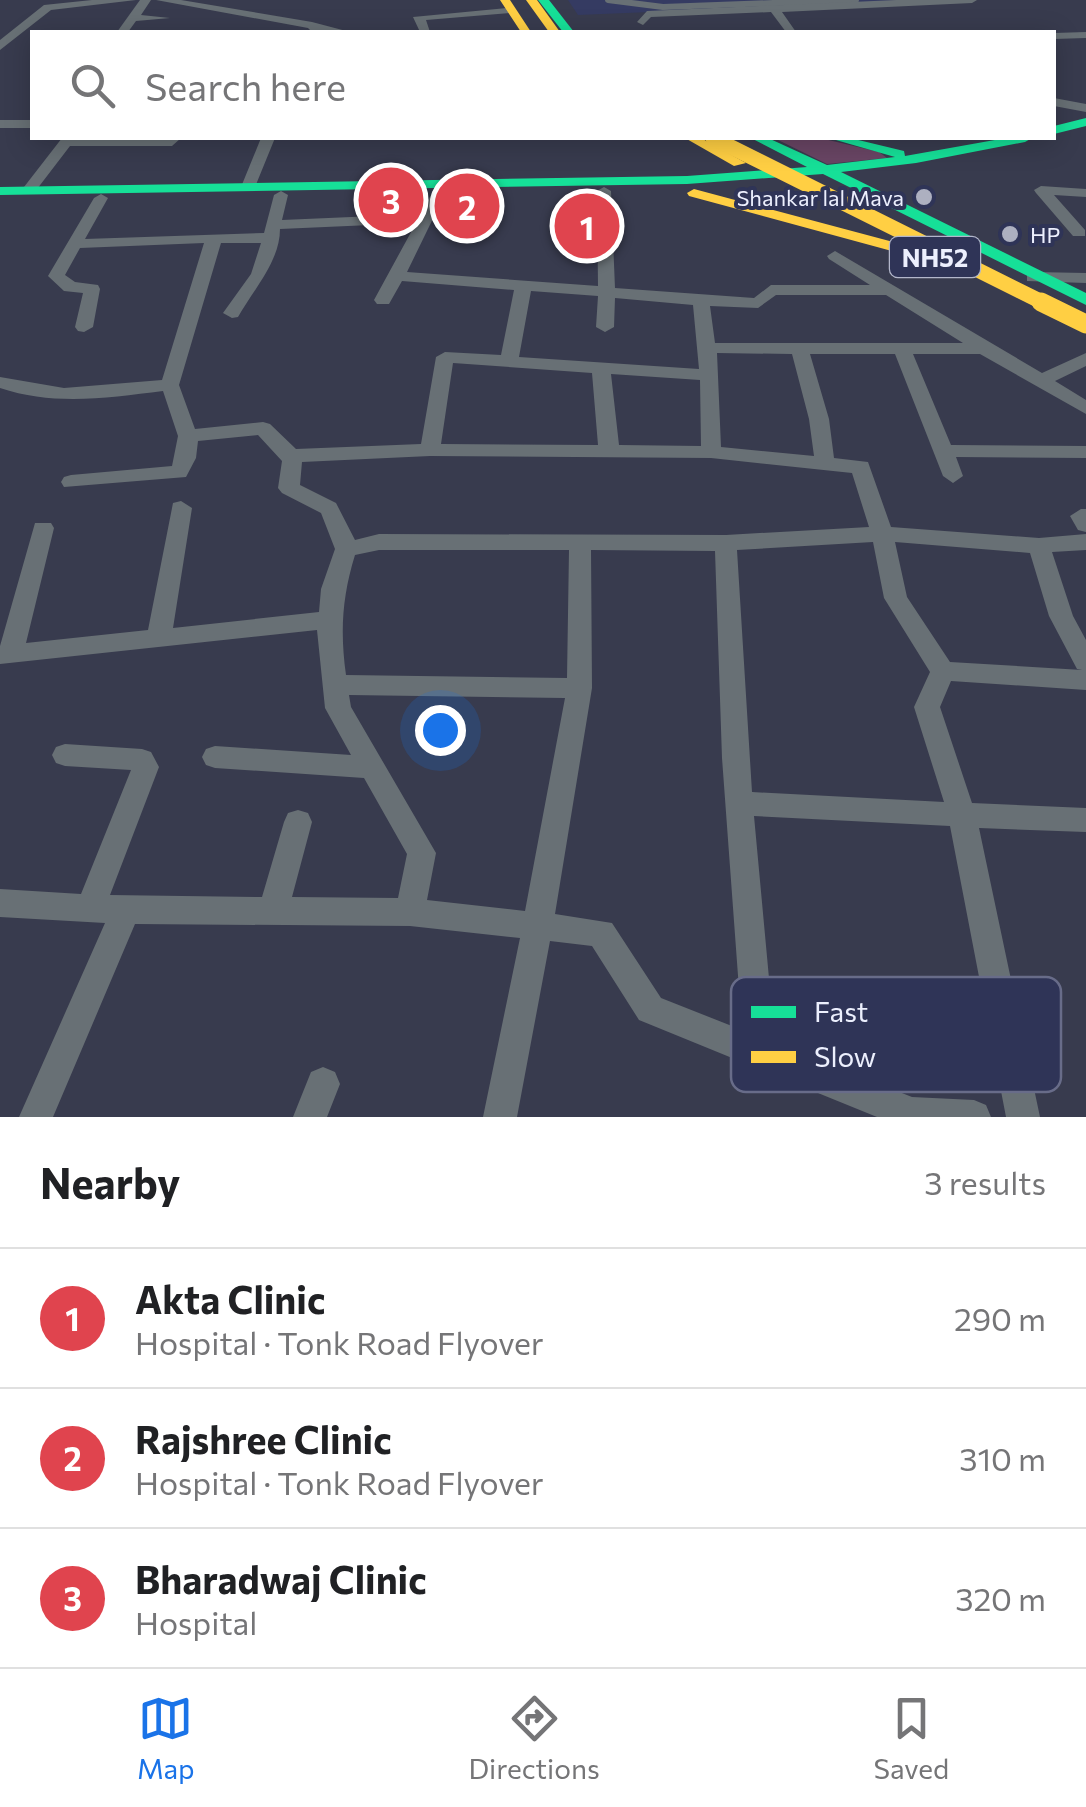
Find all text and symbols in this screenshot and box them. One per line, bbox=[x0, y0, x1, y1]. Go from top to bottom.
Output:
search box bbox=[30, 30, 1056, 140]
icon: search bbox=[65, 58, 120, 113]
text: Search here bbox=[145, 62, 346, 109]
pin: 3 bbox=[358, 162, 424, 238]
pin: 2 bbox=[434, 168, 500, 244]
place label: Shankar lal Mava bbox=[736, 184, 904, 211]
marker: Shankar lal Mava bbox=[913, 186, 935, 208]
pin: 1 bbox=[554, 188, 620, 264]
place label: HP bbox=[1030, 221, 1060, 248]
marker: HP bbox=[999, 223, 1021, 245]
road number: NH52 bbox=[890, 237, 980, 277]
your location bbox=[415, 705, 466, 756]
legend bbox=[731, 977, 1061, 1092]
text: Fast bbox=[814, 994, 868, 1028]
text: Slow bbox=[814, 1039, 876, 1073]
text: Nearby bbox=[40, 1156, 180, 1208]
text: 3 results bbox=[924, 1162, 1046, 1202]
text: Akta Clinic bbox=[135, 1275, 325, 1322]
text: 1 bbox=[65, 1298, 80, 1338]
text: 290 m bbox=[954, 1298, 1046, 1338]
text: Hospital · Tonk Road Flyover bbox=[135, 1322, 544, 1362]
text: Rajshree Clinic bbox=[135, 1415, 392, 1462]
text: 2 bbox=[63, 1438, 82, 1478]
text: 310 m bbox=[959, 1438, 1046, 1478]
text: Hospital · Tonk Road Flyover bbox=[135, 1462, 544, 1502]
text: Bharadwaj Clinic bbox=[135, 1555, 427, 1602]
text: 3 bbox=[63, 1578, 82, 1618]
text: 320 m bbox=[955, 1578, 1046, 1618]
text: Hospital bbox=[135, 1602, 257, 1642]
tab: Map bbox=[137, 1691, 195, 1785]
tab: Directions bbox=[468, 1691, 600, 1785]
tab: Saved bbox=[874, 1691, 949, 1785]

